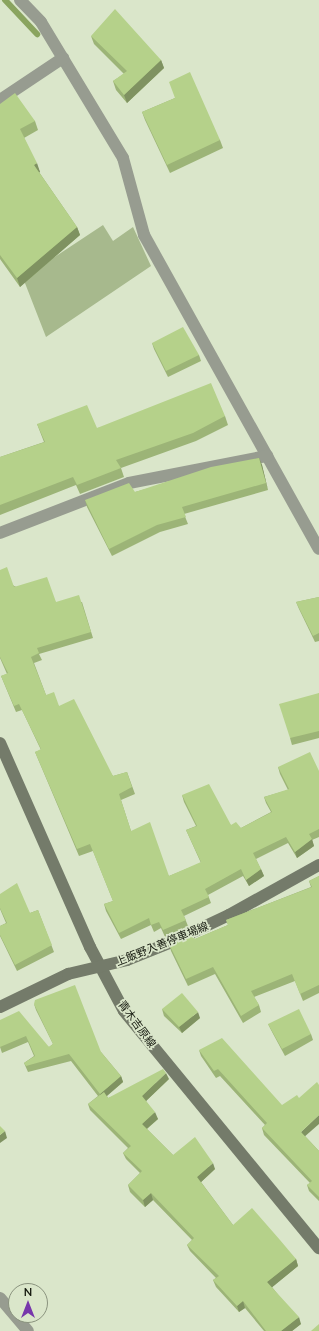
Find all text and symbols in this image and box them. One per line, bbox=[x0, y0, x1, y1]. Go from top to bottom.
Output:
street label: 上飯野入善停車場線 bbox=[114, 919, 210, 969]
street label: 青木吉原線 bbox=[115, 998, 159, 1050]
north arrow bbox=[8, 1283, 48, 1323]
text: N bbox=[24, 1285, 32, 1298]

